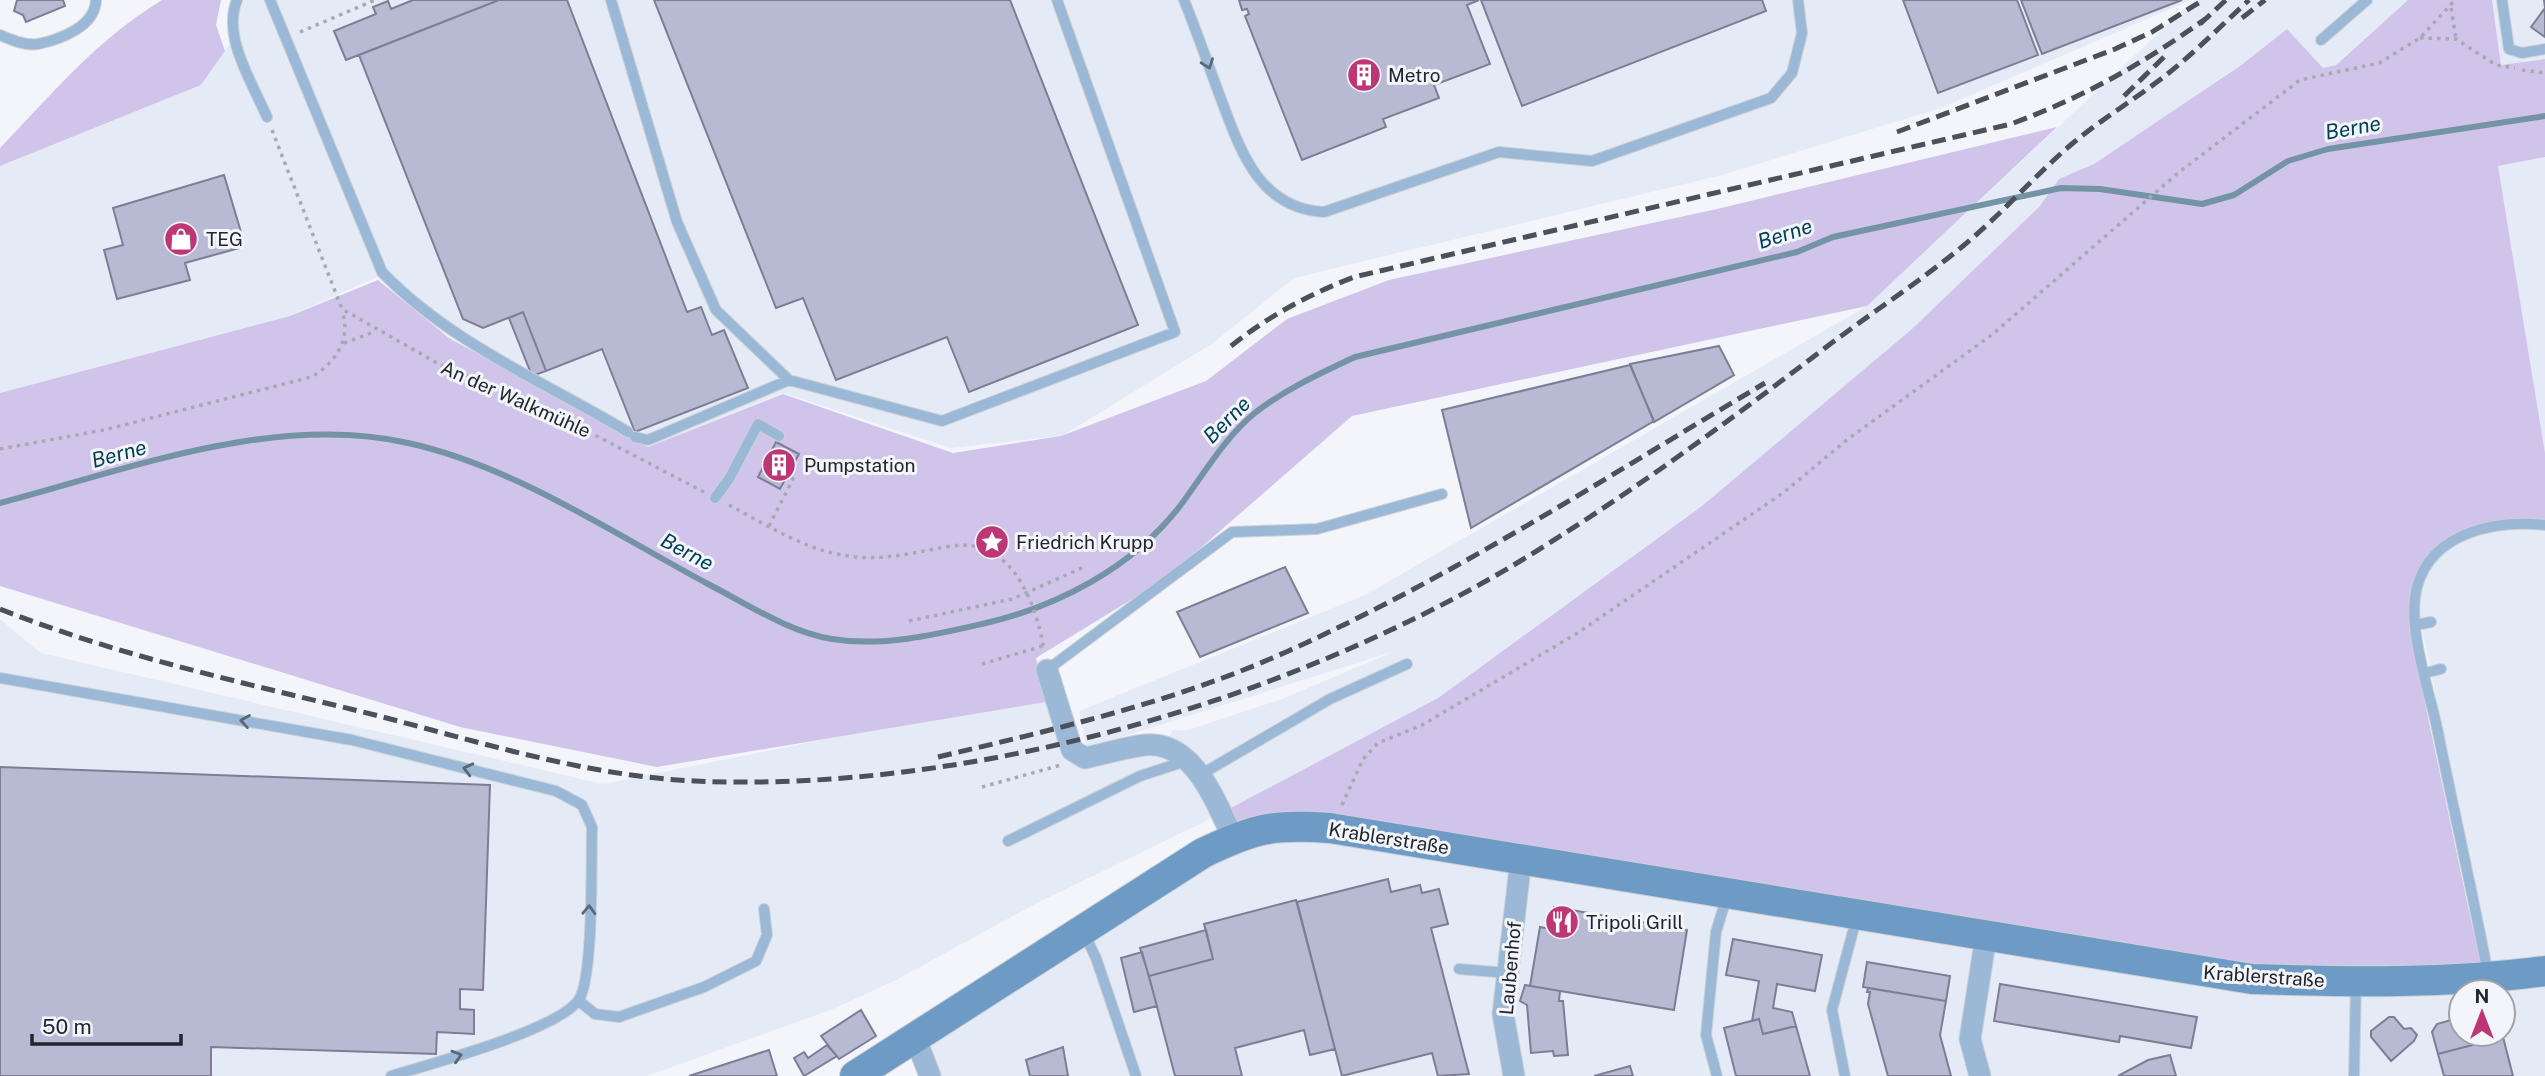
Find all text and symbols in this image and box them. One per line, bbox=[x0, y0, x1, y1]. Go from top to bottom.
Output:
building icon: Metro bbox=[1345, 56, 1383, 94]
one-way arrow bbox=[1200, 57, 1214, 69]
place label: Metro bbox=[1388, 64, 1440, 86]
water label: Berne bbox=[2323, 110, 2383, 145]
water label: Berne bbox=[1754, 213, 1815, 254]
shop icon: TEG bbox=[162, 220, 200, 258]
place label: TEG bbox=[206, 228, 243, 250]
street label: An der Walkmühle bbox=[438, 356, 594, 442]
water label: Berne bbox=[1198, 391, 1255, 448]
water label: Berne bbox=[89, 434, 149, 473]
building icon: Pumpstation bbox=[760, 446, 798, 484]
place label: Pumpstation bbox=[804, 454, 916, 476]
place icon: Friedrich Krupp bbox=[973, 523, 1011, 561]
water label: Berne bbox=[657, 527, 718, 576]
place label: Friedrich Krupp bbox=[1016, 531, 1154, 553]
one-way arrow bbox=[240, 714, 252, 729]
one-way arrow bbox=[462, 763, 474, 777]
street label: Krablerstraße bbox=[1327, 818, 1451, 858]
restaurant icon: Tripoli Grill bbox=[1543, 903, 1581, 941]
one-way arrow bbox=[582, 904, 597, 915]
place label: Tripoli Grill bbox=[1586, 911, 1683, 933]
street label: Laubenhof bbox=[1495, 920, 1525, 1016]
street label: Krablerstraße bbox=[2203, 961, 2325, 991]
north arrow bbox=[2447, 978, 2517, 1048]
text: N bbox=[2475, 985, 2489, 1007]
scale bar bbox=[32, 1002, 180, 1046]
text: 50 m bbox=[42, 1014, 92, 1039]
one-way arrow bbox=[450, 1050, 462, 1065]

